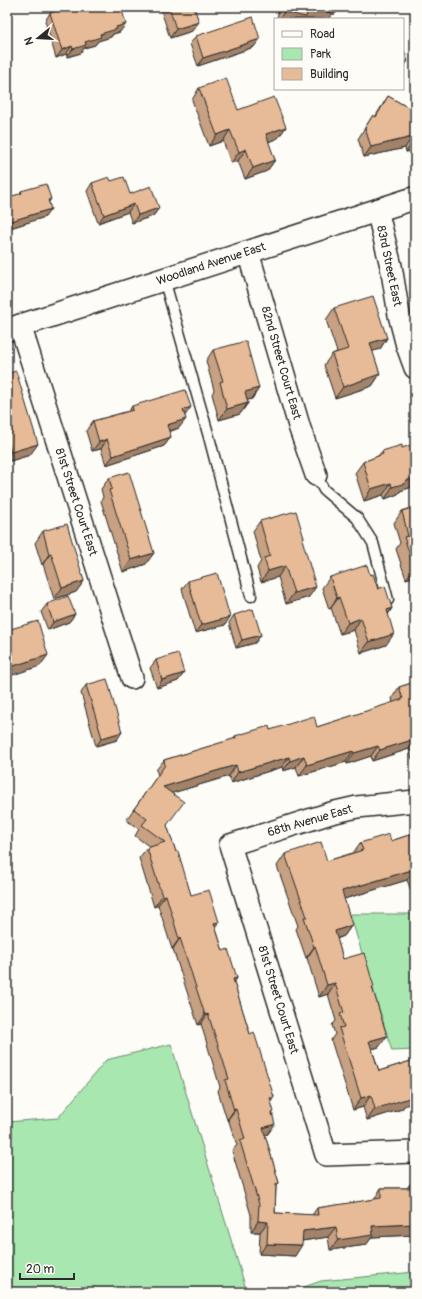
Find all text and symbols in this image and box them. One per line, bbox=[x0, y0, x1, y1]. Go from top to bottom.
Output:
north arrow bbox=[18, 18, 58, 58]
legend bbox=[274, 18, 404, 90]
text: Road bbox=[310, 27, 335, 42]
text: N bbox=[21, 35, 36, 46]
text: Park bbox=[310, 47, 331, 62]
text: Building bbox=[310, 67, 349, 82]
street label: 83rd Street East bbox=[373, 224, 405, 308]
street label: Woodland Avenue East bbox=[155, 239, 268, 289]
street label: 82nd Street Court East bbox=[258, 305, 304, 421]
street label: 81st Street Court East bbox=[52, 446, 101, 558]
street label: 68th Avenue East bbox=[266, 802, 354, 840]
street label: 81st Street Court East bbox=[254, 944, 302, 1056]
scale bar bbox=[20, 1255, 74, 1281]
text: 20 m bbox=[26, 1262, 55, 1277]

